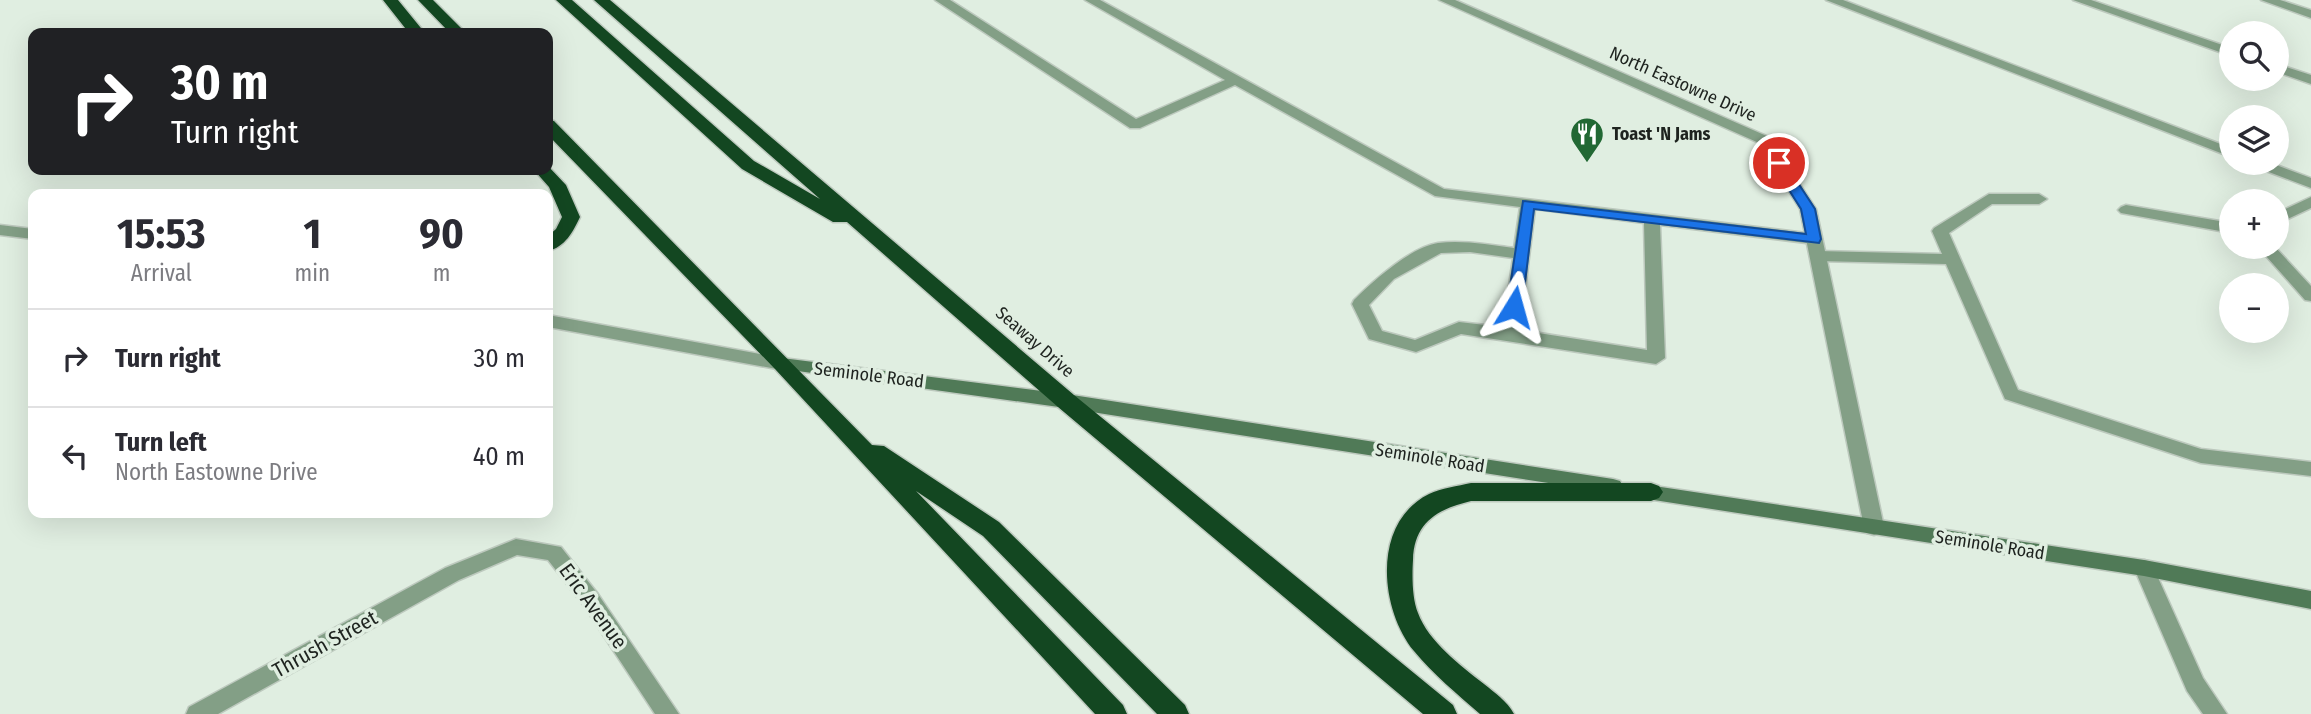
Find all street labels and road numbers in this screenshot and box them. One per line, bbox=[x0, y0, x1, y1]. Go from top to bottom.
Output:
street label: North Eastowne Drive bbox=[1606, 42, 1760, 126]
street label: Seaway Drive bbox=[991, 302, 1079, 382]
street label: Seminole Road bbox=[813, 357, 925, 393]
street label: Seminole Road bbox=[1374, 439, 1486, 477]
street label: Seminole Road bbox=[1934, 526, 2046, 564]
street label: Eric Avenue bbox=[553, 558, 633, 654]
street label: Thrush Street bbox=[268, 605, 382, 683]

